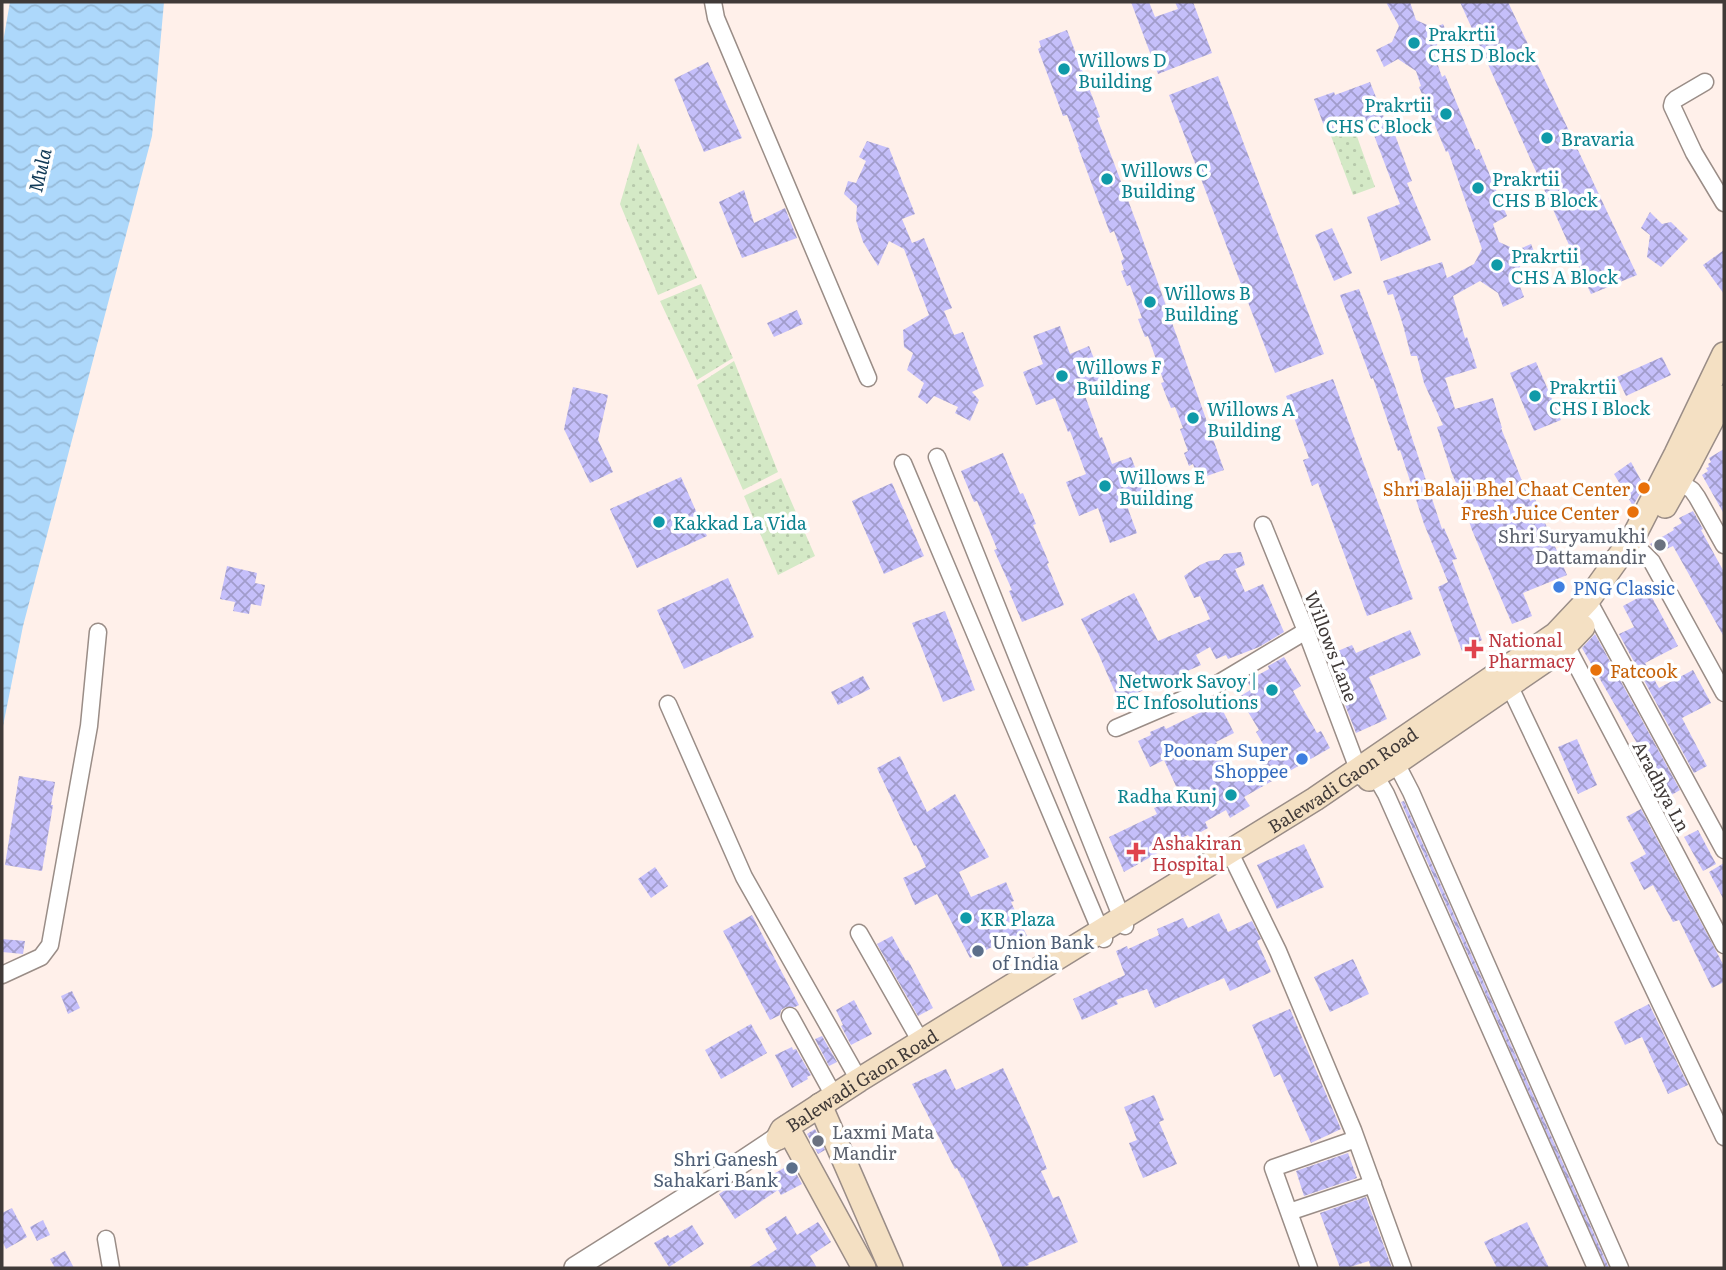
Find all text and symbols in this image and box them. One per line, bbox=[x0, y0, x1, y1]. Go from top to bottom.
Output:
place label: Prakrtii CHS D Block bbox=[1428, 20, 1537, 68]
marker: Prakrtii CHS D Block bbox=[1406, 35, 1422, 51]
place label: Willows D Building bbox=[1078, 46, 1166, 94]
marker: Willows D Building bbox=[1056, 61, 1072, 77]
place label: Prakrtii CHS C Block bbox=[1326, 91, 1433, 139]
marker: Prakrtii CHS C Block bbox=[1438, 106, 1454, 122]
place label: Bravaria bbox=[1561, 125, 1635, 152]
marker: Bravaria bbox=[1539, 130, 1555, 146]
water label: Mula bbox=[20, 145, 58, 195]
place label: Willows C Building bbox=[1121, 156, 1208, 204]
place label: Prakrtii CHS B Block bbox=[1492, 165, 1599, 213]
marker: Willows C Building bbox=[1099, 171, 1115, 187]
marker: Prakrtii CHS B Block bbox=[1470, 180, 1486, 196]
place label: Prakrtii CHS A Block bbox=[1511, 242, 1619, 290]
marker: Prakrtii CHS A Block bbox=[1489, 257, 1505, 273]
place label: Willows B Building bbox=[1164, 279, 1251, 327]
marker: Willows B Building bbox=[1142, 294, 1158, 310]
place label: Willows F Building bbox=[1076, 353, 1162, 401]
marker: Willows F Building bbox=[1054, 368, 1070, 384]
place label: Prakrtii CHS I Block bbox=[1549, 373, 1651, 421]
marker: Prakrtii CHS I Block bbox=[1527, 388, 1543, 404]
place label: Willows A Building bbox=[1207, 395, 1295, 443]
marker: Willows A Building bbox=[1185, 410, 1201, 426]
place label: Willows E Building bbox=[1119, 463, 1205, 511]
place label: Shri Balaji Bhel Chaat Center bbox=[1383, 475, 1630, 502]
marker: Willows E Building bbox=[1097, 478, 1113, 494]
marker: Shri Balaji Bhel Chaat Center bbox=[1636, 480, 1652, 496]
place label: Fresh Juice Center bbox=[1461, 499, 1619, 526]
marker: Fresh Juice Center bbox=[1625, 504, 1641, 520]
place label: Kakkad La Vida bbox=[673, 509, 807, 536]
marker: Kakkad La Vida bbox=[651, 514, 667, 530]
place label: Shri Suryamukhi Dattamandir bbox=[1498, 522, 1646, 570]
marker: Shri Suryamukhi Dattamandir bbox=[1652, 537, 1668, 553]
place label: PNG Classic bbox=[1573, 574, 1675, 601]
marker: PNG Classic bbox=[1551, 579, 1567, 595]
street label: Willows Lane bbox=[1298, 587, 1366, 705]
place label: National Pharmacy bbox=[1488, 626, 1576, 674]
marker: National Pharmacy bbox=[1466, 641, 1482, 657]
place label: Fatcook bbox=[1610, 657, 1678, 684]
marker: Fatcook bbox=[1588, 662, 1604, 678]
place label: Network Savoy | EC Infosolutions bbox=[1115, 667, 1258, 715]
marker: Network Savoy | EC Infosolutions bbox=[1264, 682, 1280, 698]
street label: Balewadi Gaon Road bbox=[1262, 719, 1423, 839]
place label: Poonam Super Shoppee bbox=[1163, 736, 1288, 784]
street label: Aradhya Ln bbox=[1627, 736, 1697, 836]
marker: Poonam Super Shoppee bbox=[1294, 751, 1310, 767]
place label: Radha Kunj bbox=[1117, 782, 1217, 809]
marker: Radha Kunj bbox=[1223, 787, 1239, 803]
place label: Ashakiran Hospital bbox=[1152, 829, 1242, 877]
marker: Ashakiran Hospital bbox=[1126, 842, 1146, 862]
place label: KR Plaza bbox=[980, 905, 1056, 932]
marker: KR Plaza bbox=[958, 910, 974, 926]
place label: Union Bank of India bbox=[992, 928, 1095, 976]
marker: Union Bank of India bbox=[970, 943, 986, 959]
street label: Balewadi Gaon Road bbox=[780, 1021, 942, 1138]
place label: Laxmi Mata Mandir bbox=[832, 1118, 934, 1166]
marker: Laxmi Mata Mandir bbox=[810, 1133, 826, 1149]
place label: Shri Ganesh Sahakari Bank bbox=[653, 1145, 779, 1193]
marker: Shri Ganesh Sahakari Bank bbox=[784, 1160, 800, 1176]

